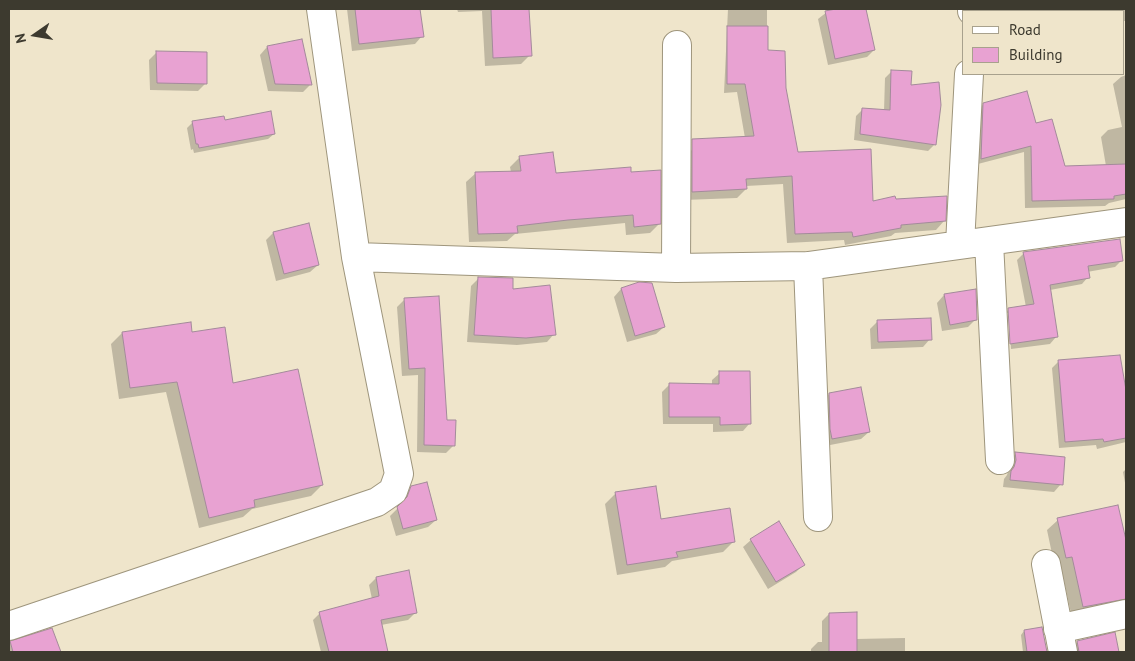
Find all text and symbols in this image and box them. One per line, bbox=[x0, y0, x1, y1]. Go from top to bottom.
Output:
north arrow bbox=[10, 10, 60, 60]
legend bbox=[962, 10, 1125, 75]
text: Road bbox=[1009, 20, 1041, 39]
text: N bbox=[11, 32, 30, 45]
text: Building bbox=[1009, 45, 1063, 64]

